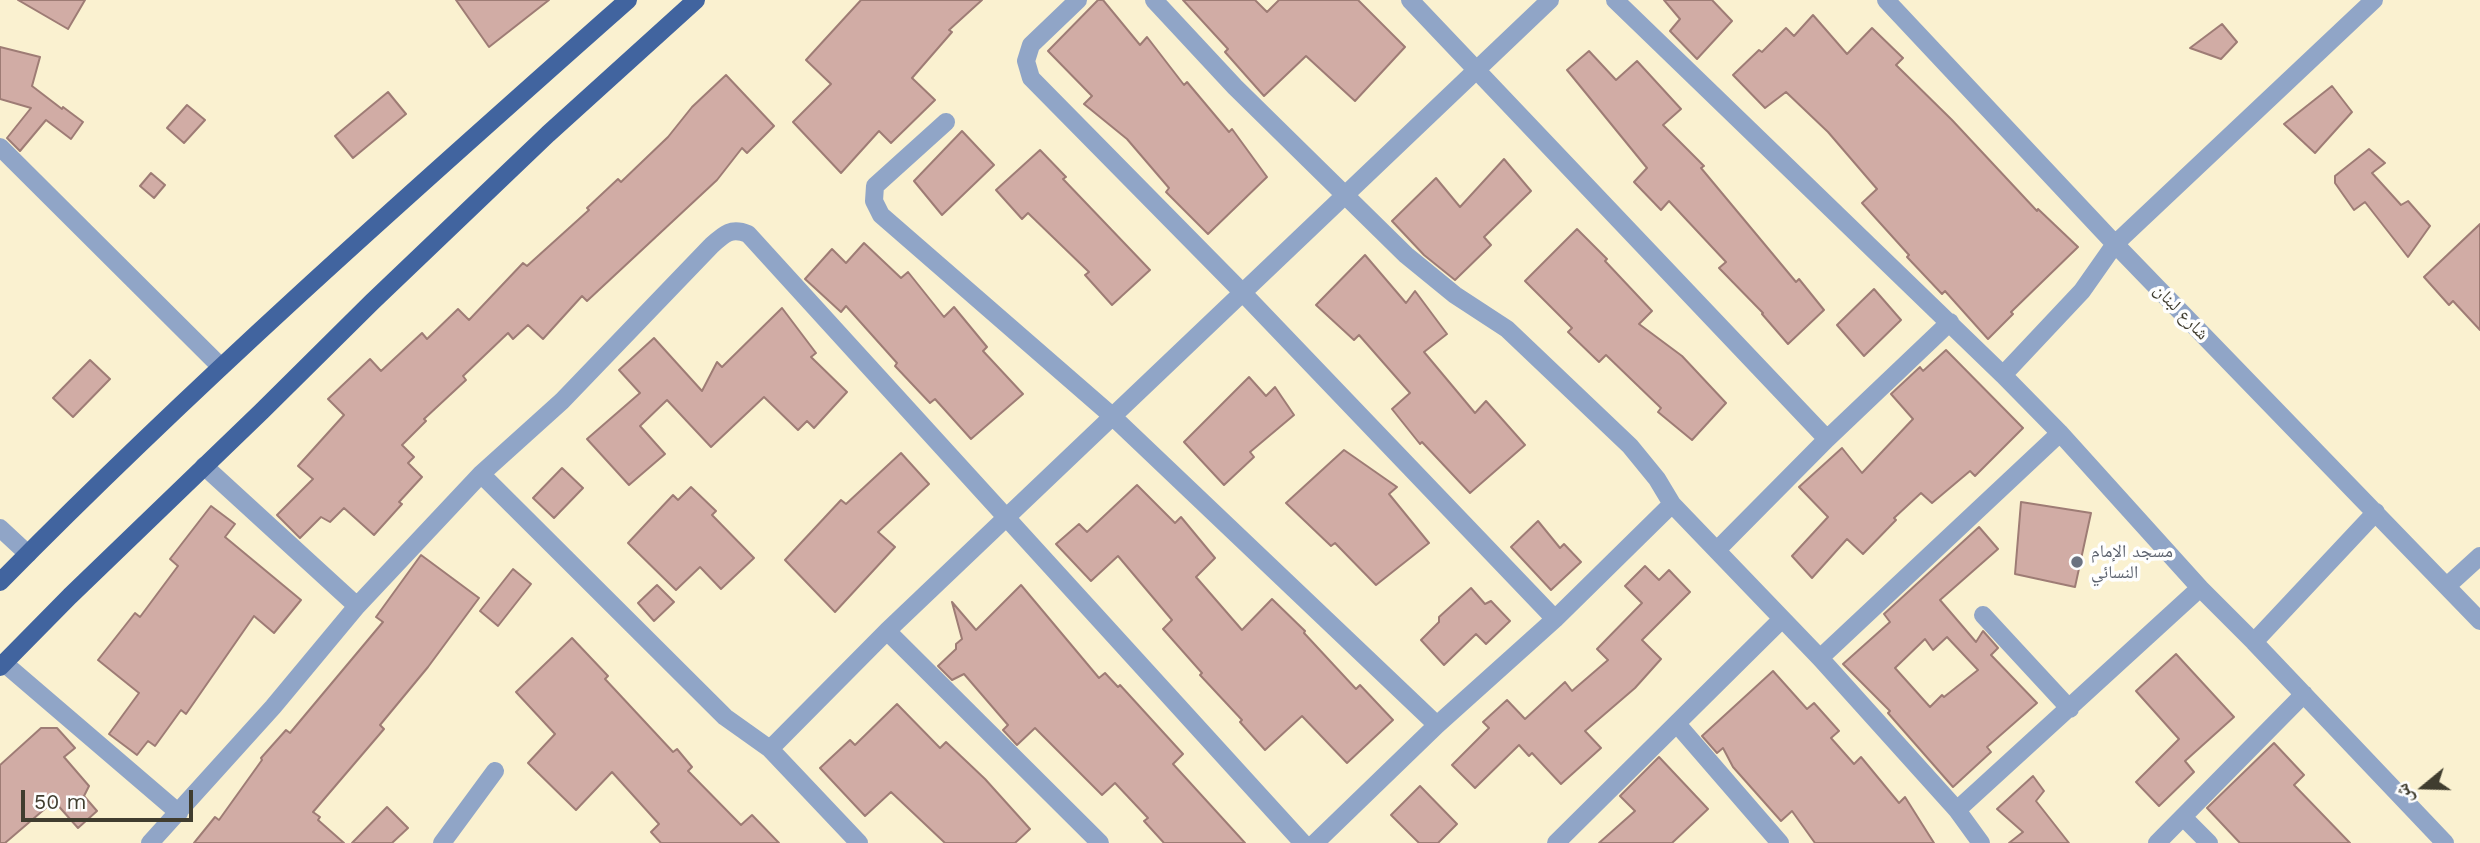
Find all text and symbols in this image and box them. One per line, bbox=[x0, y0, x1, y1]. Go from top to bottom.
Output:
street label: شارع لبنان bbox=[2149, 279, 2213, 345]
place label: مسجد الإمام النسائي bbox=[2091, 541, 2173, 584]
marker: مسجد الإمام النسائي bbox=[2069, 554, 2085, 570]
north arrow bbox=[2389, 752, 2459, 822]
scale bar bbox=[24, 776, 196, 820]
text: ش bbox=[2390, 781, 2418, 807]
text: 50 m bbox=[34, 789, 86, 814]

